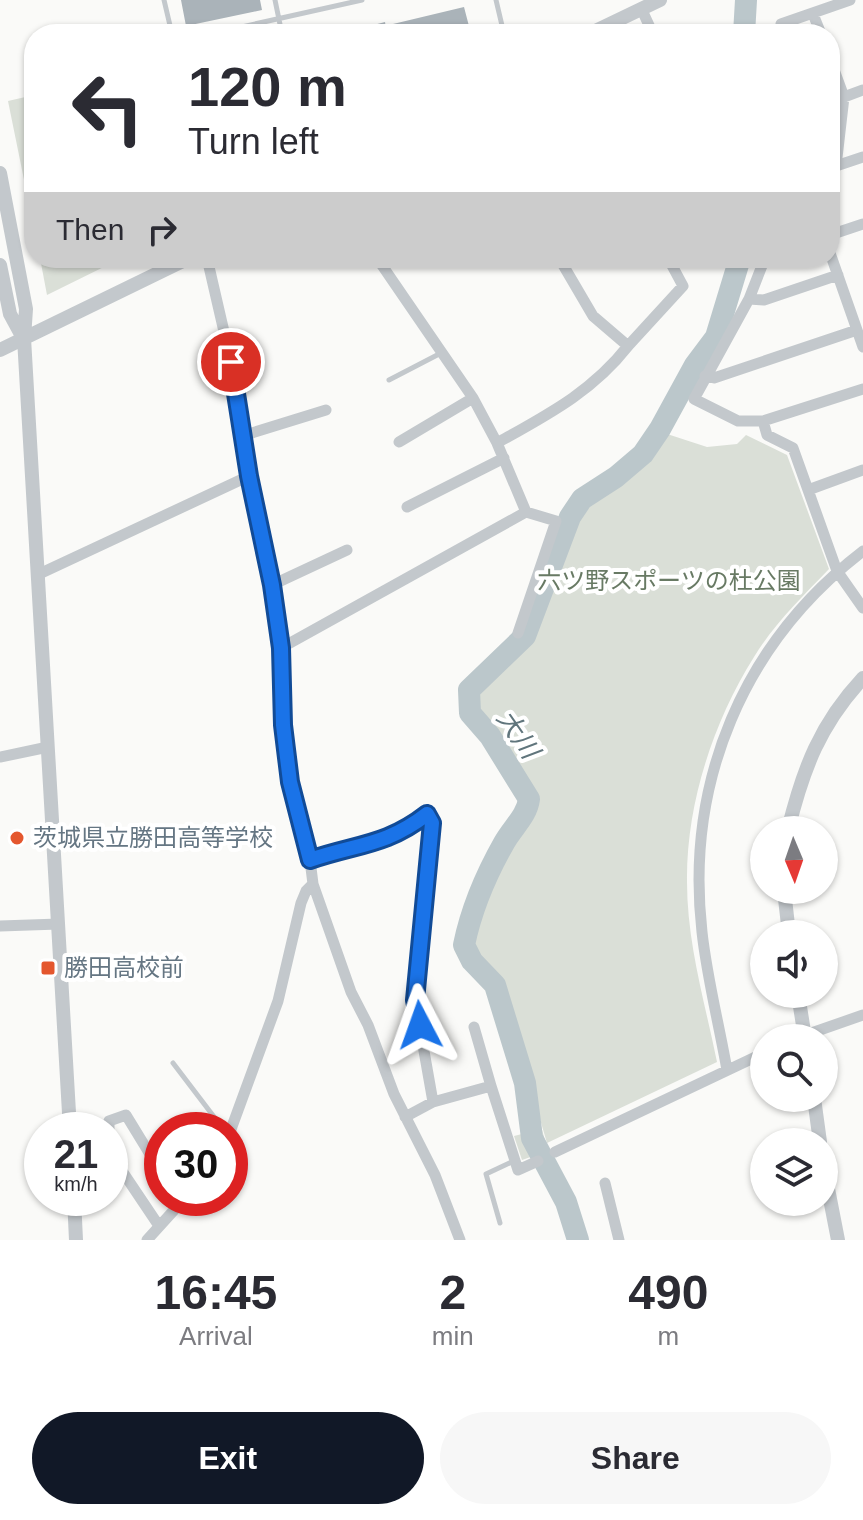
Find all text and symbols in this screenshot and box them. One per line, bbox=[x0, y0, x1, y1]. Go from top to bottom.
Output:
text: 120 m bbox=[188, 55, 347, 118]
icon: left bbox=[56, 56, 160, 160]
text: Turn left bbox=[188, 121, 319, 162]
icon: right bbox=[140, 208, 184, 252]
text: Then bbox=[56, 213, 124, 246]
pin bbox=[197, 328, 265, 396]
icon: arrive bbox=[209, 340, 253, 384]
park label: 六ツ野スポーツの杜公園 bbox=[537, 567, 801, 594]
water label: 大川 bbox=[491, 704, 547, 766]
north arrow bbox=[750, 816, 838, 904]
map controls bbox=[750, 816, 838, 1216]
place label: 茨城県立勝田高等学校 bbox=[33, 824, 273, 851]
marker: 茨城県立勝田高等学校 bbox=[8, 829, 26, 847]
button: sound bbox=[750, 920, 838, 1008]
place label: 勝田高校前 bbox=[64, 954, 184, 981]
marker: 勝田高校前 bbox=[39, 959, 57, 977]
position arrow bbox=[378, 983, 462, 1067]
button: search bbox=[750, 1024, 838, 1112]
speed limit sign: 30 bbox=[144, 1112, 248, 1216]
button: layers bbox=[750, 1128, 838, 1216]
text: 21 bbox=[54, 1132, 98, 1176]
text: km/h bbox=[54, 1173, 98, 1195]
text: 16:45 bbox=[155, 1266, 277, 1319]
text: 2 bbox=[439, 1266, 466, 1319]
text: 490 bbox=[628, 1266, 708, 1319]
text: Arrival bbox=[179, 1321, 253, 1351]
text: min bbox=[432, 1321, 474, 1351]
text: m bbox=[658, 1321, 679, 1351]
button: Exit bbox=[32, 1412, 424, 1504]
button: Share bbox=[440, 1412, 831, 1504]

